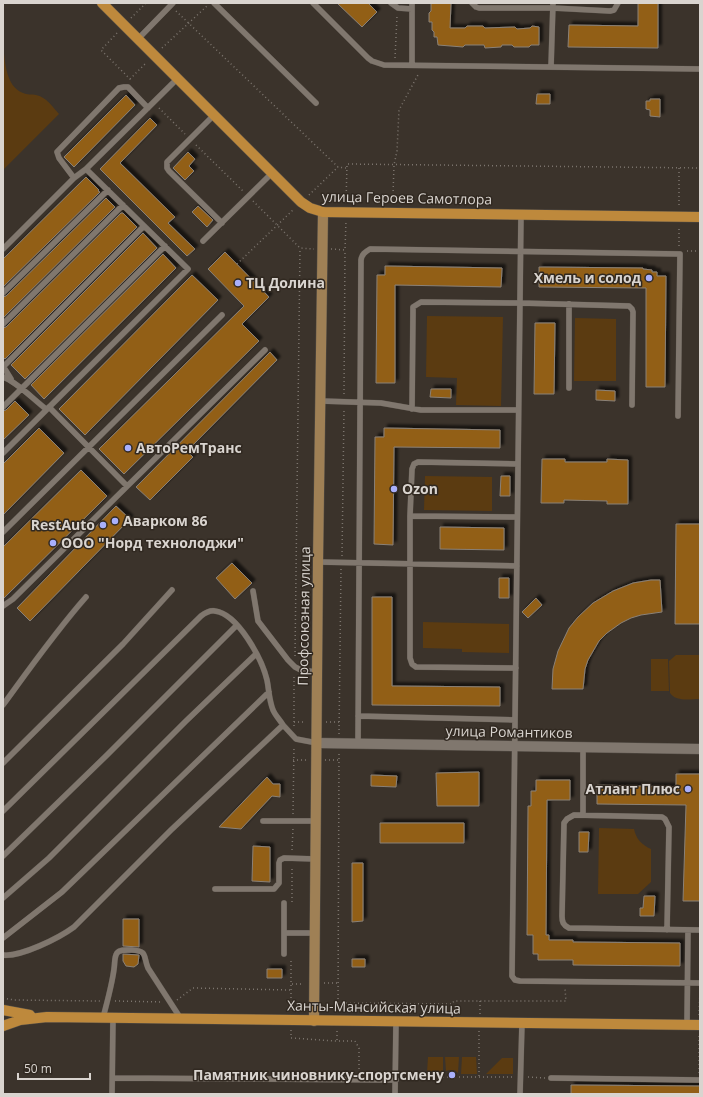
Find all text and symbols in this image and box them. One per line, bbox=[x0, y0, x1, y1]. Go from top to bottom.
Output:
street label: улица Героев Самотлора bbox=[322, 187, 492, 208]
place label: Хмель и солод bbox=[534, 268, 642, 287]
place label: ТЦ Долина bbox=[246, 273, 325, 292]
marker: Хмель и солод bbox=[644, 273, 654, 283]
marker: ТЦ Долина bbox=[233, 278, 243, 288]
place label: АвтоРемТранс bbox=[136, 438, 242, 457]
marker: АвтоРемТранс bbox=[123, 443, 133, 453]
place label: Ozon bbox=[402, 479, 438, 498]
marker: Ozon bbox=[389, 484, 399, 494]
place label: Аварком 86 bbox=[123, 511, 208, 530]
place label: RestAuto bbox=[31, 515, 95, 534]
marker: Аварком 86 bbox=[110, 516, 120, 526]
marker: RestAuto bbox=[98, 520, 108, 530]
place label: ООО "Норд технолоджи" bbox=[61, 533, 244, 552]
marker: ООО "Норд технолоджи" bbox=[48, 538, 58, 548]
street label: Профсоюзная улица bbox=[293, 546, 314, 686]
street label: улица Романтиков bbox=[445, 721, 573, 742]
place label: Атлант Плюс bbox=[586, 779, 680, 798]
marker: Атлант Плюс bbox=[683, 784, 693, 794]
street label: Ханты-Мансийская улица bbox=[287, 995, 461, 1018]
scale bar bbox=[18, 1055, 90, 1081]
text: 50 m bbox=[24, 1060, 52, 1077]
place label: Памятник чиновнику-спортсмену bbox=[193, 1065, 444, 1084]
marker: Памятник чиновнику-спортсмену bbox=[447, 1070, 457, 1080]

